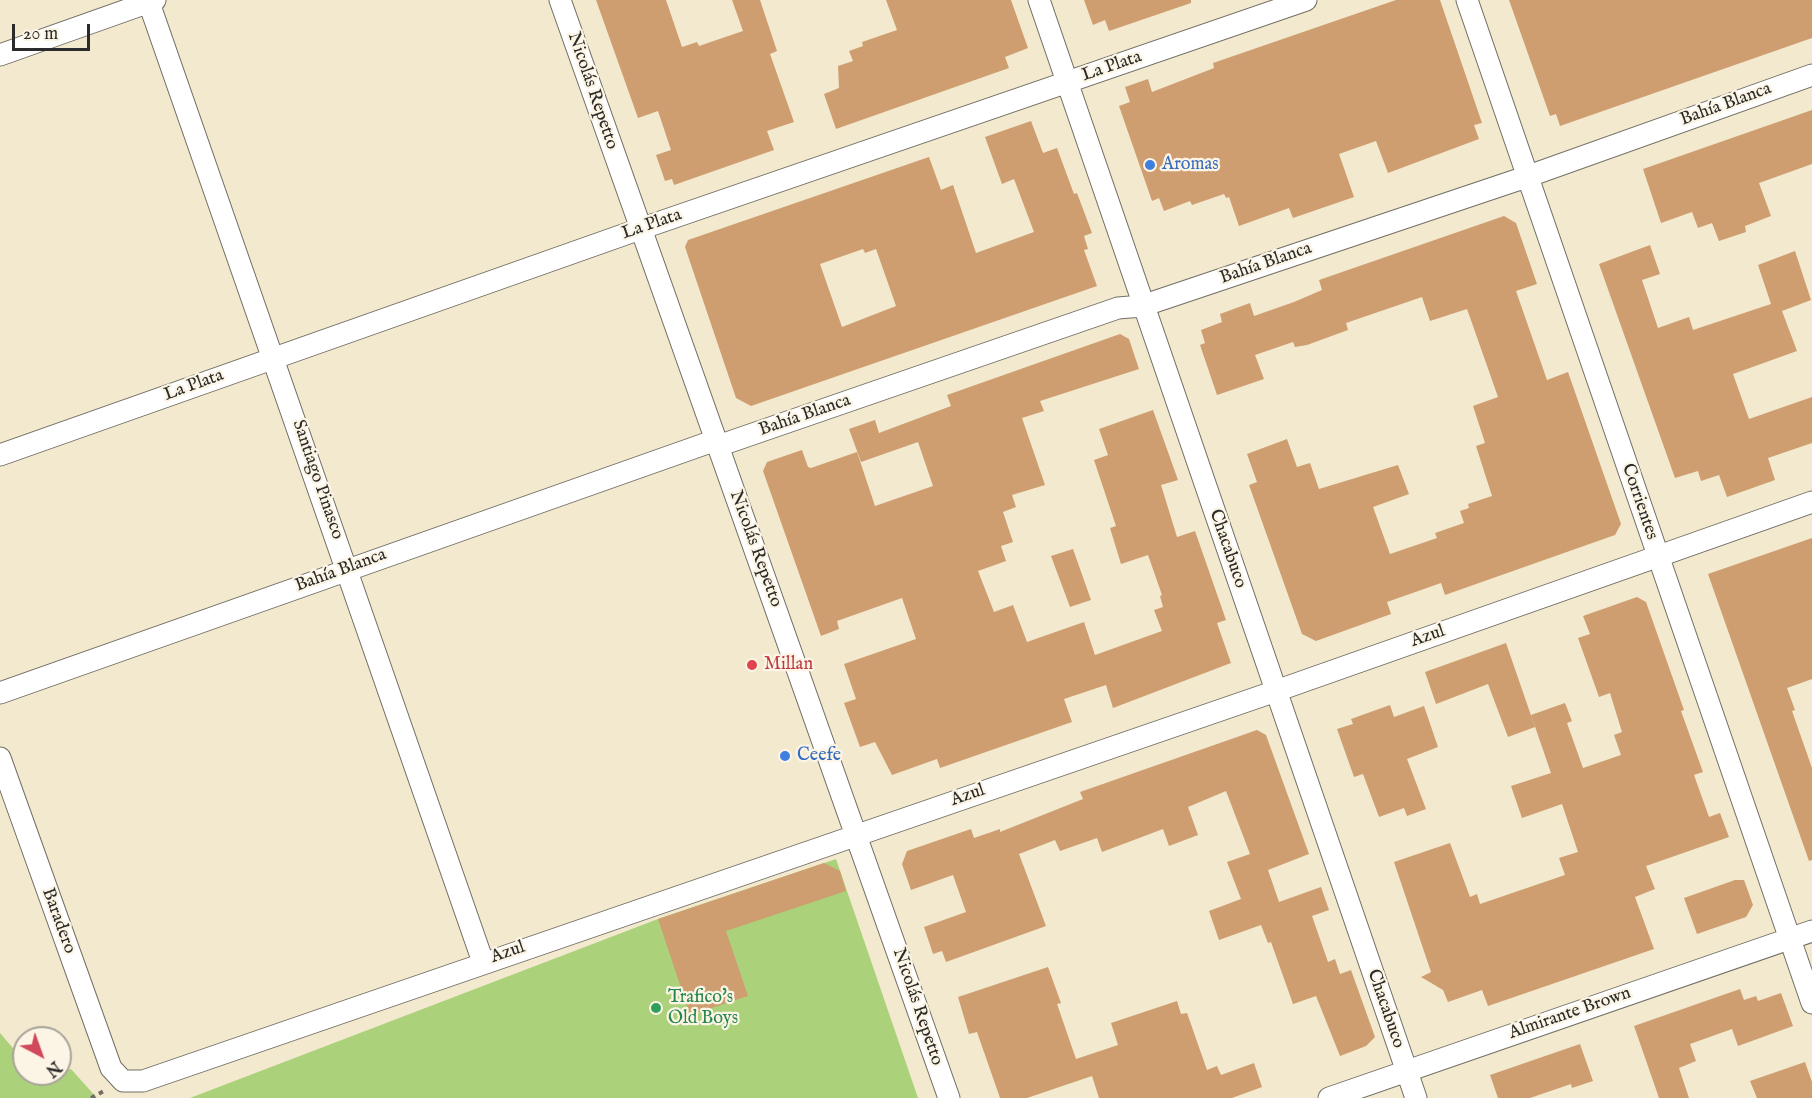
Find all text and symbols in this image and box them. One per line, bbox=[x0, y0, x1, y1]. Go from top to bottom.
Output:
scale bar bbox=[15, 12, 93, 50]
text: 20 m bbox=[23, 23, 58, 46]
street label: Nicolás Repetto bbox=[562, 30, 622, 152]
street label: La Plata bbox=[1079, 47, 1145, 87]
street label: Bahía Blanca bbox=[1677, 79, 1775, 131]
place label: Aromas bbox=[1162, 154, 1218, 176]
marker: Aromas bbox=[1143, 158, 1157, 172]
street label: La Plata bbox=[619, 205, 685, 245]
street label: Bahía Blanca bbox=[1217, 238, 1315, 290]
street label: La Plata bbox=[161, 365, 227, 407]
street label: Bahía Blanca bbox=[756, 390, 854, 442]
street label: Santiago Pinasco bbox=[286, 417, 348, 543]
street label: Corrientes bbox=[1616, 461, 1662, 543]
street label: Nicolás Repetto bbox=[724, 488, 786, 610]
street label: Chacabuco bbox=[1203, 507, 1251, 591]
street label: Bahía Blanca bbox=[292, 545, 390, 597]
street label: Azul bbox=[1408, 621, 1448, 653]
place label: Millan bbox=[764, 654, 813, 676]
marker: Millan bbox=[745, 658, 759, 672]
place label: Ceefe bbox=[797, 745, 841, 767]
marker: Ceefe bbox=[778, 749, 792, 763]
street label: Azul bbox=[948, 780, 988, 812]
street label: Baradero bbox=[36, 885, 80, 957]
street label: Azul bbox=[488, 937, 528, 969]
street label: Nicolás Repetto bbox=[887, 946, 947, 1068]
street label: Chacabuco bbox=[1361, 967, 1409, 1051]
street label: Almirante Brown bbox=[1506, 983, 1634, 1045]
place label: Trafico's Old Boys bbox=[668, 987, 738, 1030]
marker: Trafico's Old Boys bbox=[649, 1001, 663, 1015]
north arrow bbox=[12, 1026, 72, 1086]
text: N bbox=[41, 1056, 64, 1080]

